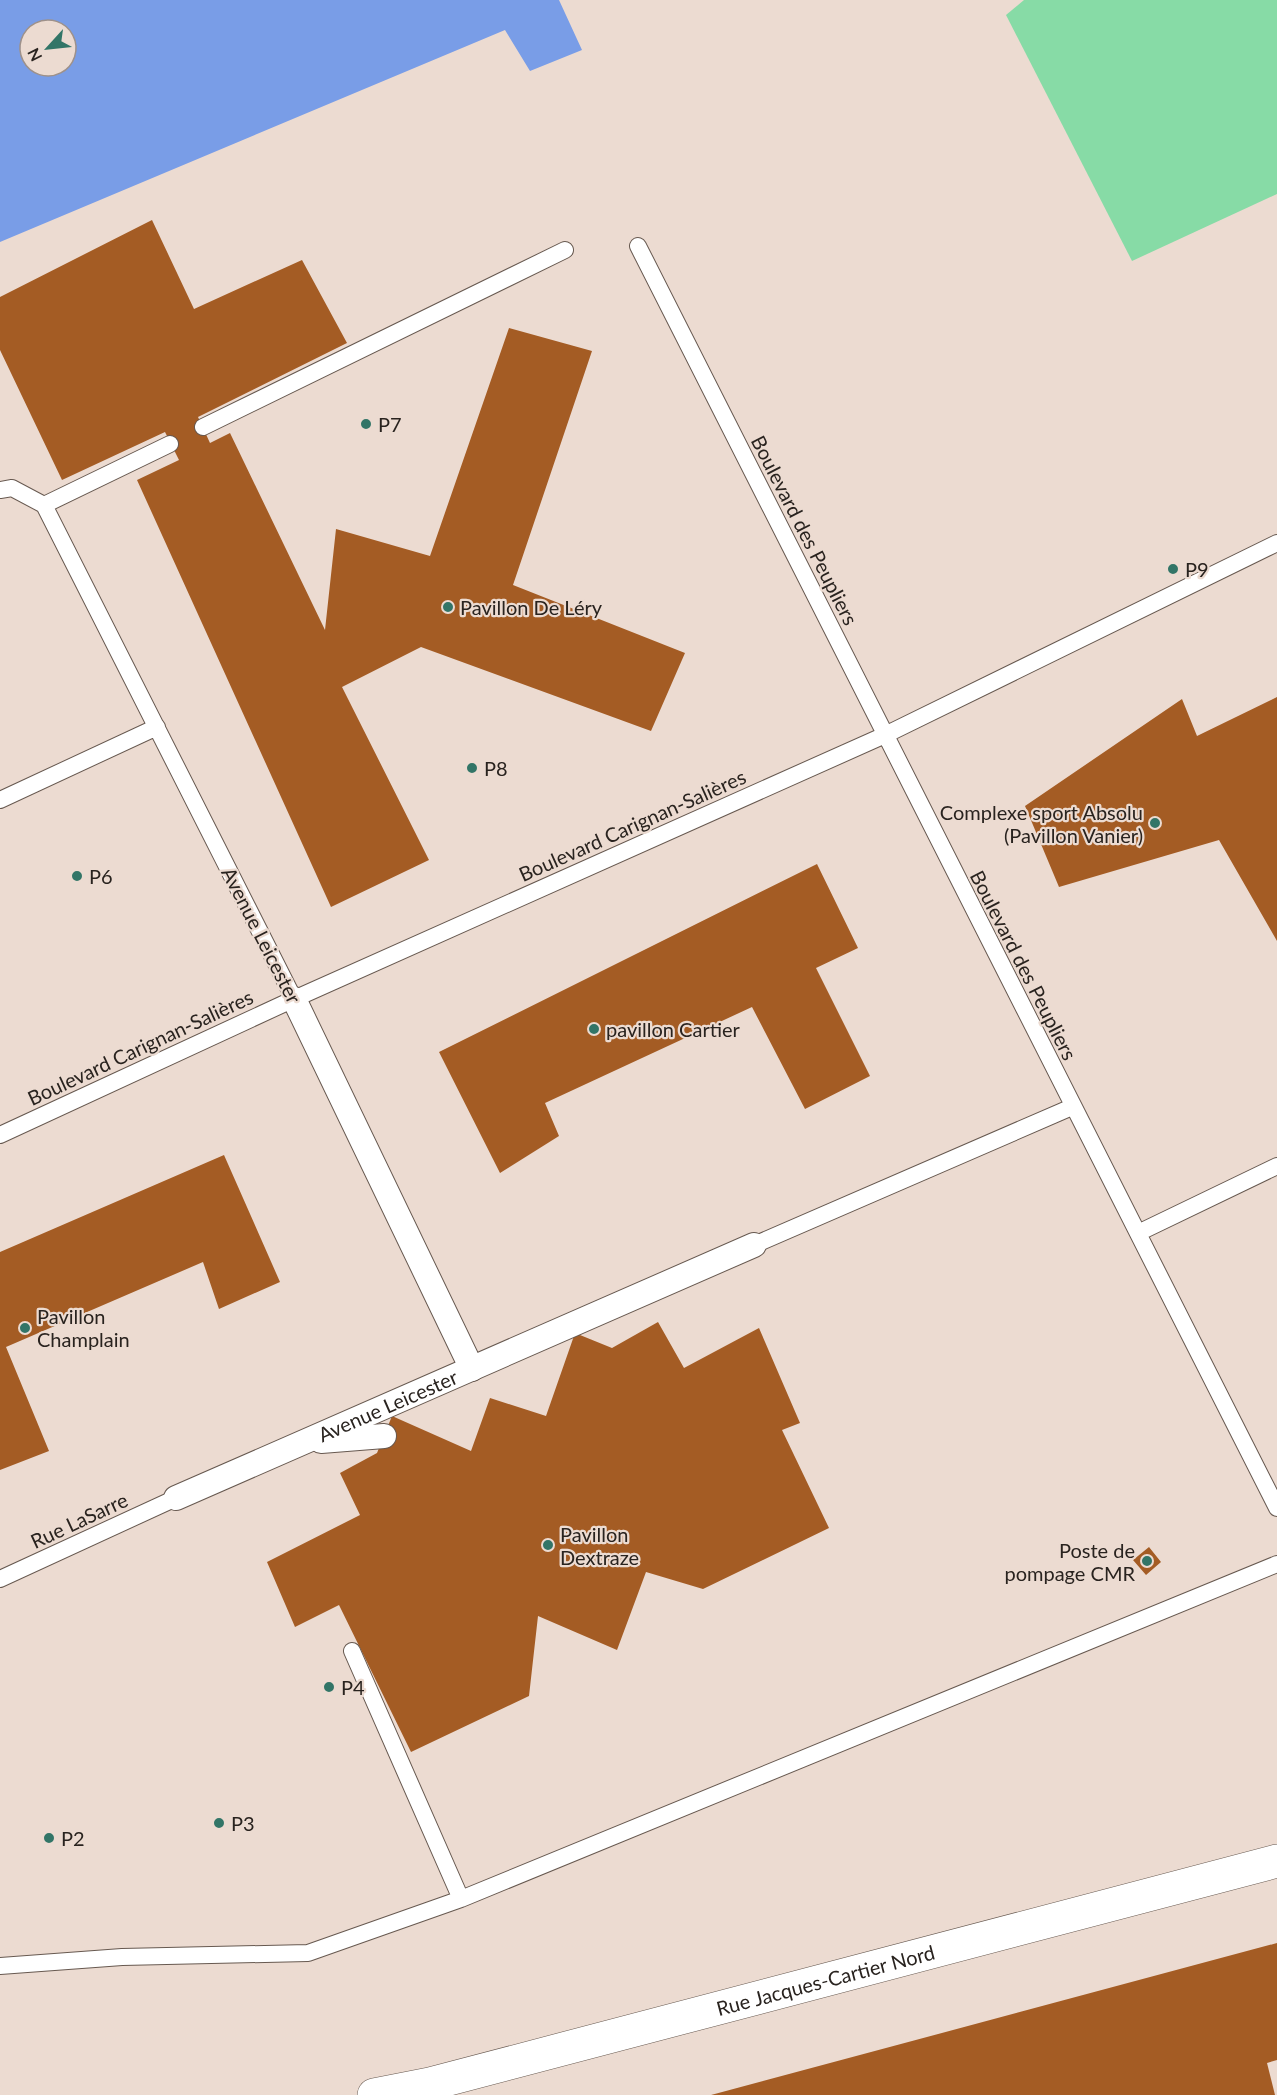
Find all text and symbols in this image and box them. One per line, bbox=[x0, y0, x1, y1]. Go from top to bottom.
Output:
north arrow bbox=[18, 18, 78, 78]
text: N bbox=[23, 45, 45, 65]
place label: P7 bbox=[378, 412, 402, 436]
marker: P7 bbox=[359, 417, 373, 431]
street label: Boulevard des Peupliers bbox=[747, 431, 863, 629]
place label: P9 bbox=[1185, 557, 1209, 581]
marker: P9 bbox=[1166, 562, 1180, 576]
place label: Pavillon De Léry bbox=[460, 595, 603, 619]
marker: Pavillon De Léry bbox=[441, 600, 455, 614]
place label: P8 bbox=[484, 756, 508, 780]
marker: P8 bbox=[465, 761, 479, 775]
street label: Boulevard Carignan-Salières bbox=[515, 764, 749, 886]
place label: Complexe sport Absolu (Pavillon Vanier) bbox=[940, 800, 1143, 847]
marker: Complexe sport Absolu (Pavillon Vanier) bbox=[1148, 816, 1162, 830]
street label: Avenue Leicester bbox=[217, 863, 307, 1008]
place label: P6 bbox=[89, 864, 113, 888]
street label: Boulevard des Peupliers bbox=[966, 866, 1082, 1064]
marker: P6 bbox=[70, 869, 84, 883]
street label: Boulevard Carignan-Salières bbox=[24, 984, 256, 1110]
place label: pavillon Cartier bbox=[606, 1017, 741, 1041]
marker: pavillon Cartier bbox=[587, 1022, 601, 1036]
place label: Pavillon Champlain bbox=[37, 1304, 130, 1351]
marker: Pavillon Champlain bbox=[18, 1321, 32, 1335]
street label: Avenue Leicester bbox=[314, 1364, 462, 1446]
street label: Rue LaSarre bbox=[27, 1487, 131, 1553]
place label: Pavillon Dextraze bbox=[560, 1522, 639, 1569]
marker: Pavillon Dextraze bbox=[541, 1538, 555, 1552]
place label: Poste de pompage CMR bbox=[1004, 1538, 1135, 1585]
marker: Poste de pompage CMR bbox=[1140, 1554, 1154, 1568]
place label: P4 bbox=[341, 1675, 365, 1699]
marker: P4 bbox=[322, 1680, 336, 1694]
place label: P3 bbox=[231, 1811, 255, 1835]
marker: P3 bbox=[212, 1816, 226, 1830]
place label: P2 bbox=[61, 1826, 85, 1850]
marker: P2 bbox=[42, 1831, 56, 1845]
street label: Rue Jacques-Cartier Nord bbox=[714, 1940, 937, 2020]

